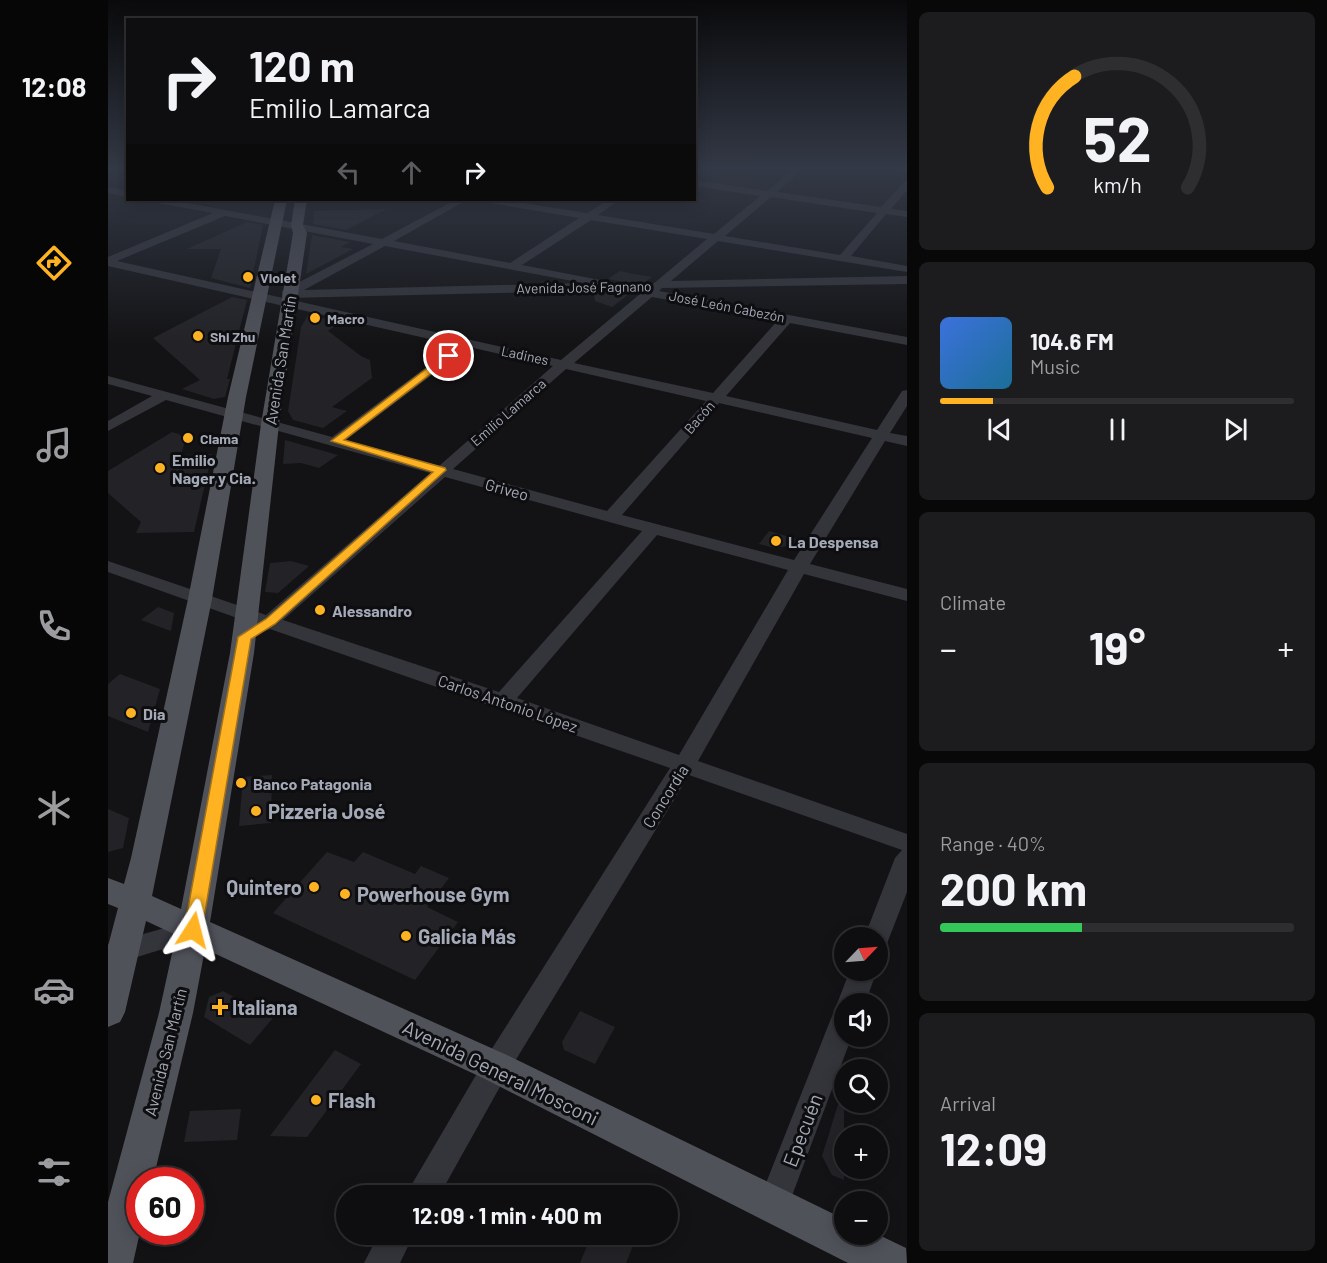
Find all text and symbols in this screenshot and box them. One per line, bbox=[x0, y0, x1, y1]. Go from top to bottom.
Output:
text: 120 m bbox=[249, 40, 355, 90]
icon: right bbox=[150, 42, 228, 120]
text: 12:08 bbox=[22, 70, 86, 102]
text: Emilio Lamarca bbox=[249, 91, 431, 123]
text: 52 bbox=[1083, 100, 1151, 174]
icon: left bbox=[332, 156, 365, 189]
icon: ahead bbox=[395, 156, 428, 189]
icon: right bbox=[458, 156, 491, 189]
text: km/h bbox=[1093, 172, 1141, 197]
icon: directions bbox=[33, 242, 75, 284]
place label: Violet bbox=[260, 269, 296, 286]
marker: Violet bbox=[241, 270, 255, 284]
street label: Avenida José Fagnano bbox=[516, 277, 652, 297]
street label: José León Cabezón bbox=[668, 286, 786, 326]
street label: Avenida San Martín bbox=[260, 294, 300, 426]
place label: Macro bbox=[327, 310, 365, 327]
marker: Macro bbox=[308, 311, 322, 325]
place label: Shi Zhu bbox=[210, 328, 255, 345]
text: 104.6 FM bbox=[1030, 328, 1114, 354]
marker: Shi Zhu bbox=[191, 329, 205, 343]
pin bbox=[423, 330, 474, 381]
icon: arrive bbox=[432, 339, 465, 372]
street label: Ladines bbox=[500, 342, 550, 368]
text: Music bbox=[1030, 354, 1080, 378]
street label: Emilio Lamarca bbox=[467, 375, 549, 449]
street label: Bacón bbox=[680, 397, 718, 437]
icon: previous bbox=[983, 413, 1016, 446]
icon: pause bbox=[1101, 413, 1134, 446]
icon: next bbox=[1219, 413, 1252, 446]
icon: music bbox=[33, 424, 75, 466]
place label: Clama bbox=[200, 430, 238, 447]
marker: Clama bbox=[181, 431, 195, 445]
place label: Emilio Nager y Cia. bbox=[172, 450, 256, 487]
marker: Emilio Nager y Cia. bbox=[153, 461, 167, 475]
street label: Griveo bbox=[483, 474, 531, 504]
place label: La Despensa bbox=[788, 532, 878, 551]
marker: La Despensa bbox=[769, 534, 783, 548]
text: Climate bbox=[940, 590, 1006, 614]
place label: Alessandro bbox=[332, 601, 412, 620]
marker: Alessandro bbox=[313, 603, 327, 617]
icon: phone bbox=[33, 605, 75, 647]
text: 19° bbox=[1089, 620, 1145, 674]
text: − bbox=[940, 628, 957, 668]
text: + bbox=[1278, 628, 1294, 668]
street label: Carlos Antonio López bbox=[436, 670, 580, 736]
place label: Dia bbox=[143, 704, 165, 723]
marker: Dia bbox=[124, 706, 138, 720]
street label: Concordia bbox=[638, 761, 692, 831]
place label: Banco Patagonia bbox=[253, 774, 372, 793]
marker: Banco Patagonia bbox=[234, 776, 248, 790]
icon: climate bbox=[33, 787, 75, 829]
place label: Pizzeria José bbox=[268, 799, 386, 823]
marker: Pizzeria José bbox=[249, 804, 263, 818]
text: Range · 40% bbox=[940, 831, 1046, 855]
text: 200 km bbox=[940, 861, 1087, 915]
place label: Quintero bbox=[226, 875, 302, 899]
marker: Quintero bbox=[307, 880, 321, 894]
place label: Powerhouse Gym bbox=[357, 882, 509, 906]
marker: Powerhouse Gym bbox=[338, 887, 352, 901]
position arrow bbox=[161, 898, 225, 962]
place label: Galicia Más bbox=[418, 924, 516, 948]
north arrow bbox=[834, 927, 888, 981]
map controls bbox=[834, 927, 888, 1245]
marker: Galicia Más bbox=[399, 929, 413, 943]
icon: car bbox=[33, 969, 75, 1011]
street label: Avenida San Martín bbox=[140, 986, 190, 1118]
button: sound bbox=[834, 993, 888, 1047]
place label: Italiana bbox=[232, 995, 297, 1019]
marker: Italiana bbox=[213, 1000, 227, 1014]
street label: Avenida General Mosconi bbox=[399, 1014, 603, 1130]
button: search bbox=[834, 1059, 888, 1113]
place label: Flash bbox=[328, 1088, 376, 1112]
street label: Epecuén bbox=[777, 1090, 827, 1170]
text: Arrival bbox=[940, 1091, 996, 1115]
marker: Flash bbox=[309, 1093, 323, 1107]
text: 12:09 bbox=[940, 1121, 1047, 1175]
button: + bbox=[834, 1125, 888, 1179]
icon: filters bbox=[33, 1151, 75, 1193]
speed limit sign: 60 bbox=[126, 1167, 204, 1245]
button: − bbox=[834, 1191, 888, 1245]
text: 12:09 · 1 min · 400 m bbox=[412, 1202, 602, 1228]

